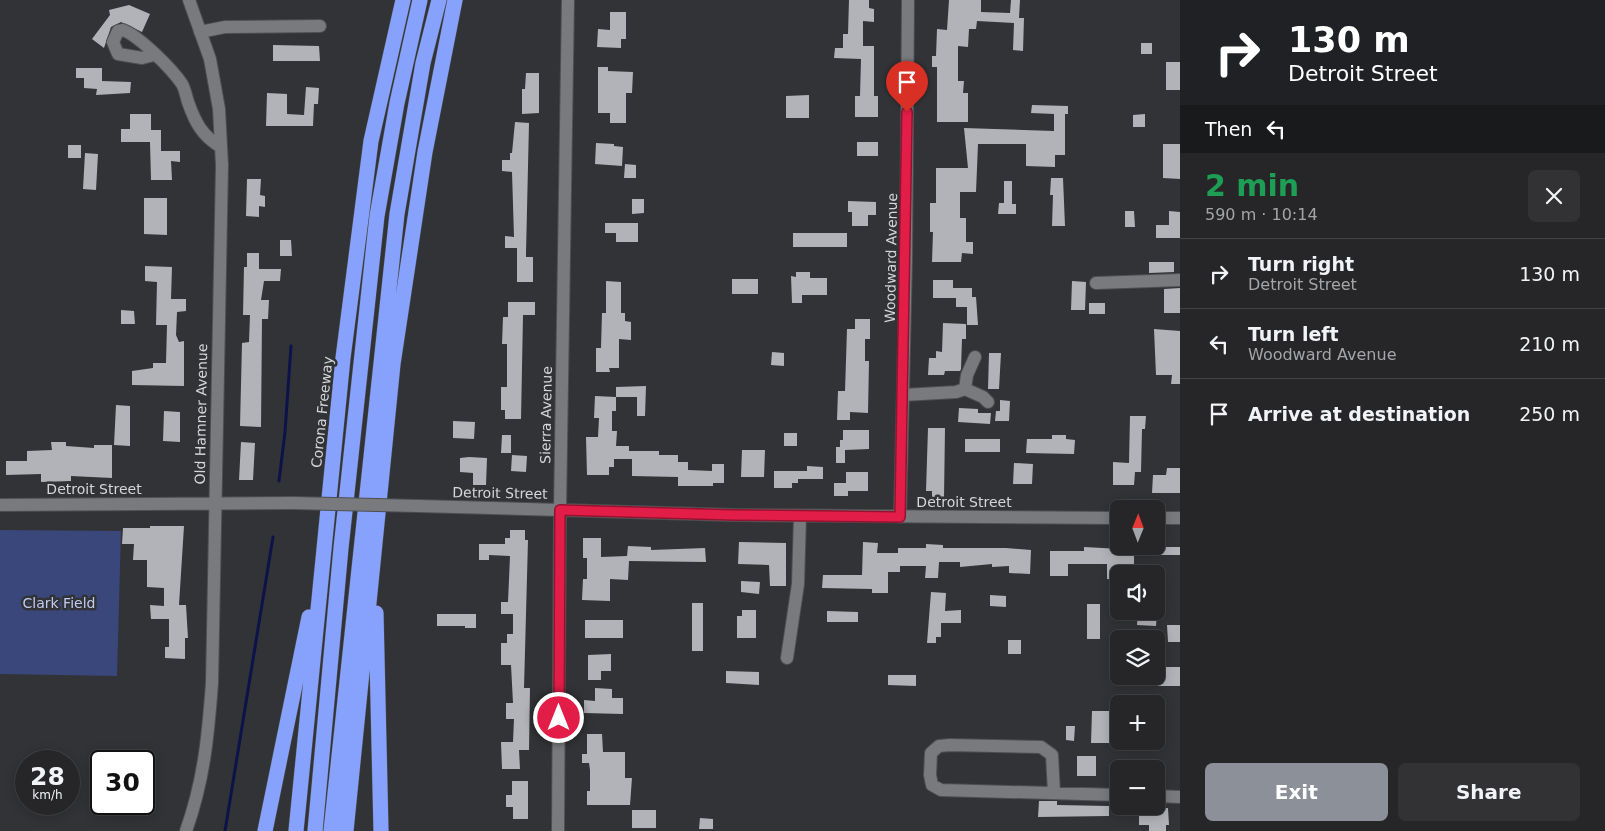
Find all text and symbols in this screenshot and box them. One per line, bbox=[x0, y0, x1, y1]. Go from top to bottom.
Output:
icon: right bbox=[1205, 20, 1270, 85]
text: 130 m bbox=[1288, 20, 1410, 60]
pin bbox=[886, 61, 928, 112]
text: Detroit Street bbox=[1288, 61, 1438, 86]
icon: arrive bbox=[893, 68, 921, 96]
icon: left bbox=[1262, 115, 1290, 143]
text: Then bbox=[1205, 118, 1252, 140]
text: 2 min bbox=[1205, 168, 1299, 203]
button: close bbox=[1528, 170, 1580, 222]
street label: Woodward Avenue bbox=[882, 193, 900, 323]
text: 590 m · 10:14 bbox=[1205, 205, 1318, 224]
text: Turn right bbox=[1248, 253, 1354, 275]
icon: right bbox=[1205, 260, 1233, 288]
text: 130 m bbox=[1519, 263, 1580, 285]
text: Detroit Street bbox=[1248, 275, 1357, 294]
text: Turn left bbox=[1248, 323, 1339, 345]
icon: left bbox=[1205, 330, 1233, 358]
text: 210 m bbox=[1519, 333, 1580, 355]
street label: Old Hamner Avenue bbox=[192, 344, 210, 484]
text: Woodward Avenue bbox=[1248, 345, 1397, 364]
street label: Corona Freeway bbox=[308, 355, 336, 469]
street label: Sierra Avenue bbox=[537, 366, 555, 464]
icon: arrive bbox=[1205, 400, 1233, 428]
text: Arrive at destination bbox=[1248, 403, 1470, 425]
text: 250 m bbox=[1519, 403, 1580, 425]
street label: Detroit Street bbox=[46, 481, 142, 497]
street label: Detroit Street bbox=[452, 484, 548, 502]
street label: Detroit Street bbox=[916, 494, 1012, 510]
north arrow bbox=[1110, 500, 1165, 555]
map controls bbox=[1110, 500, 1165, 815]
button: sound bbox=[1110, 565, 1165, 620]
park label: Clark Field bbox=[23, 595, 95, 611]
button: layers bbox=[1110, 630, 1165, 685]
position arrow bbox=[532, 691, 584, 743]
button: + bbox=[1110, 695, 1165, 750]
speed limit sign: 30 bbox=[90, 750, 155, 815]
button: − bbox=[1110, 760, 1165, 815]
text: 28 bbox=[30, 762, 65, 791]
button: Exit bbox=[1205, 763, 1388, 821]
button: Share bbox=[1398, 763, 1580, 821]
text: km/h bbox=[32, 788, 63, 802]

